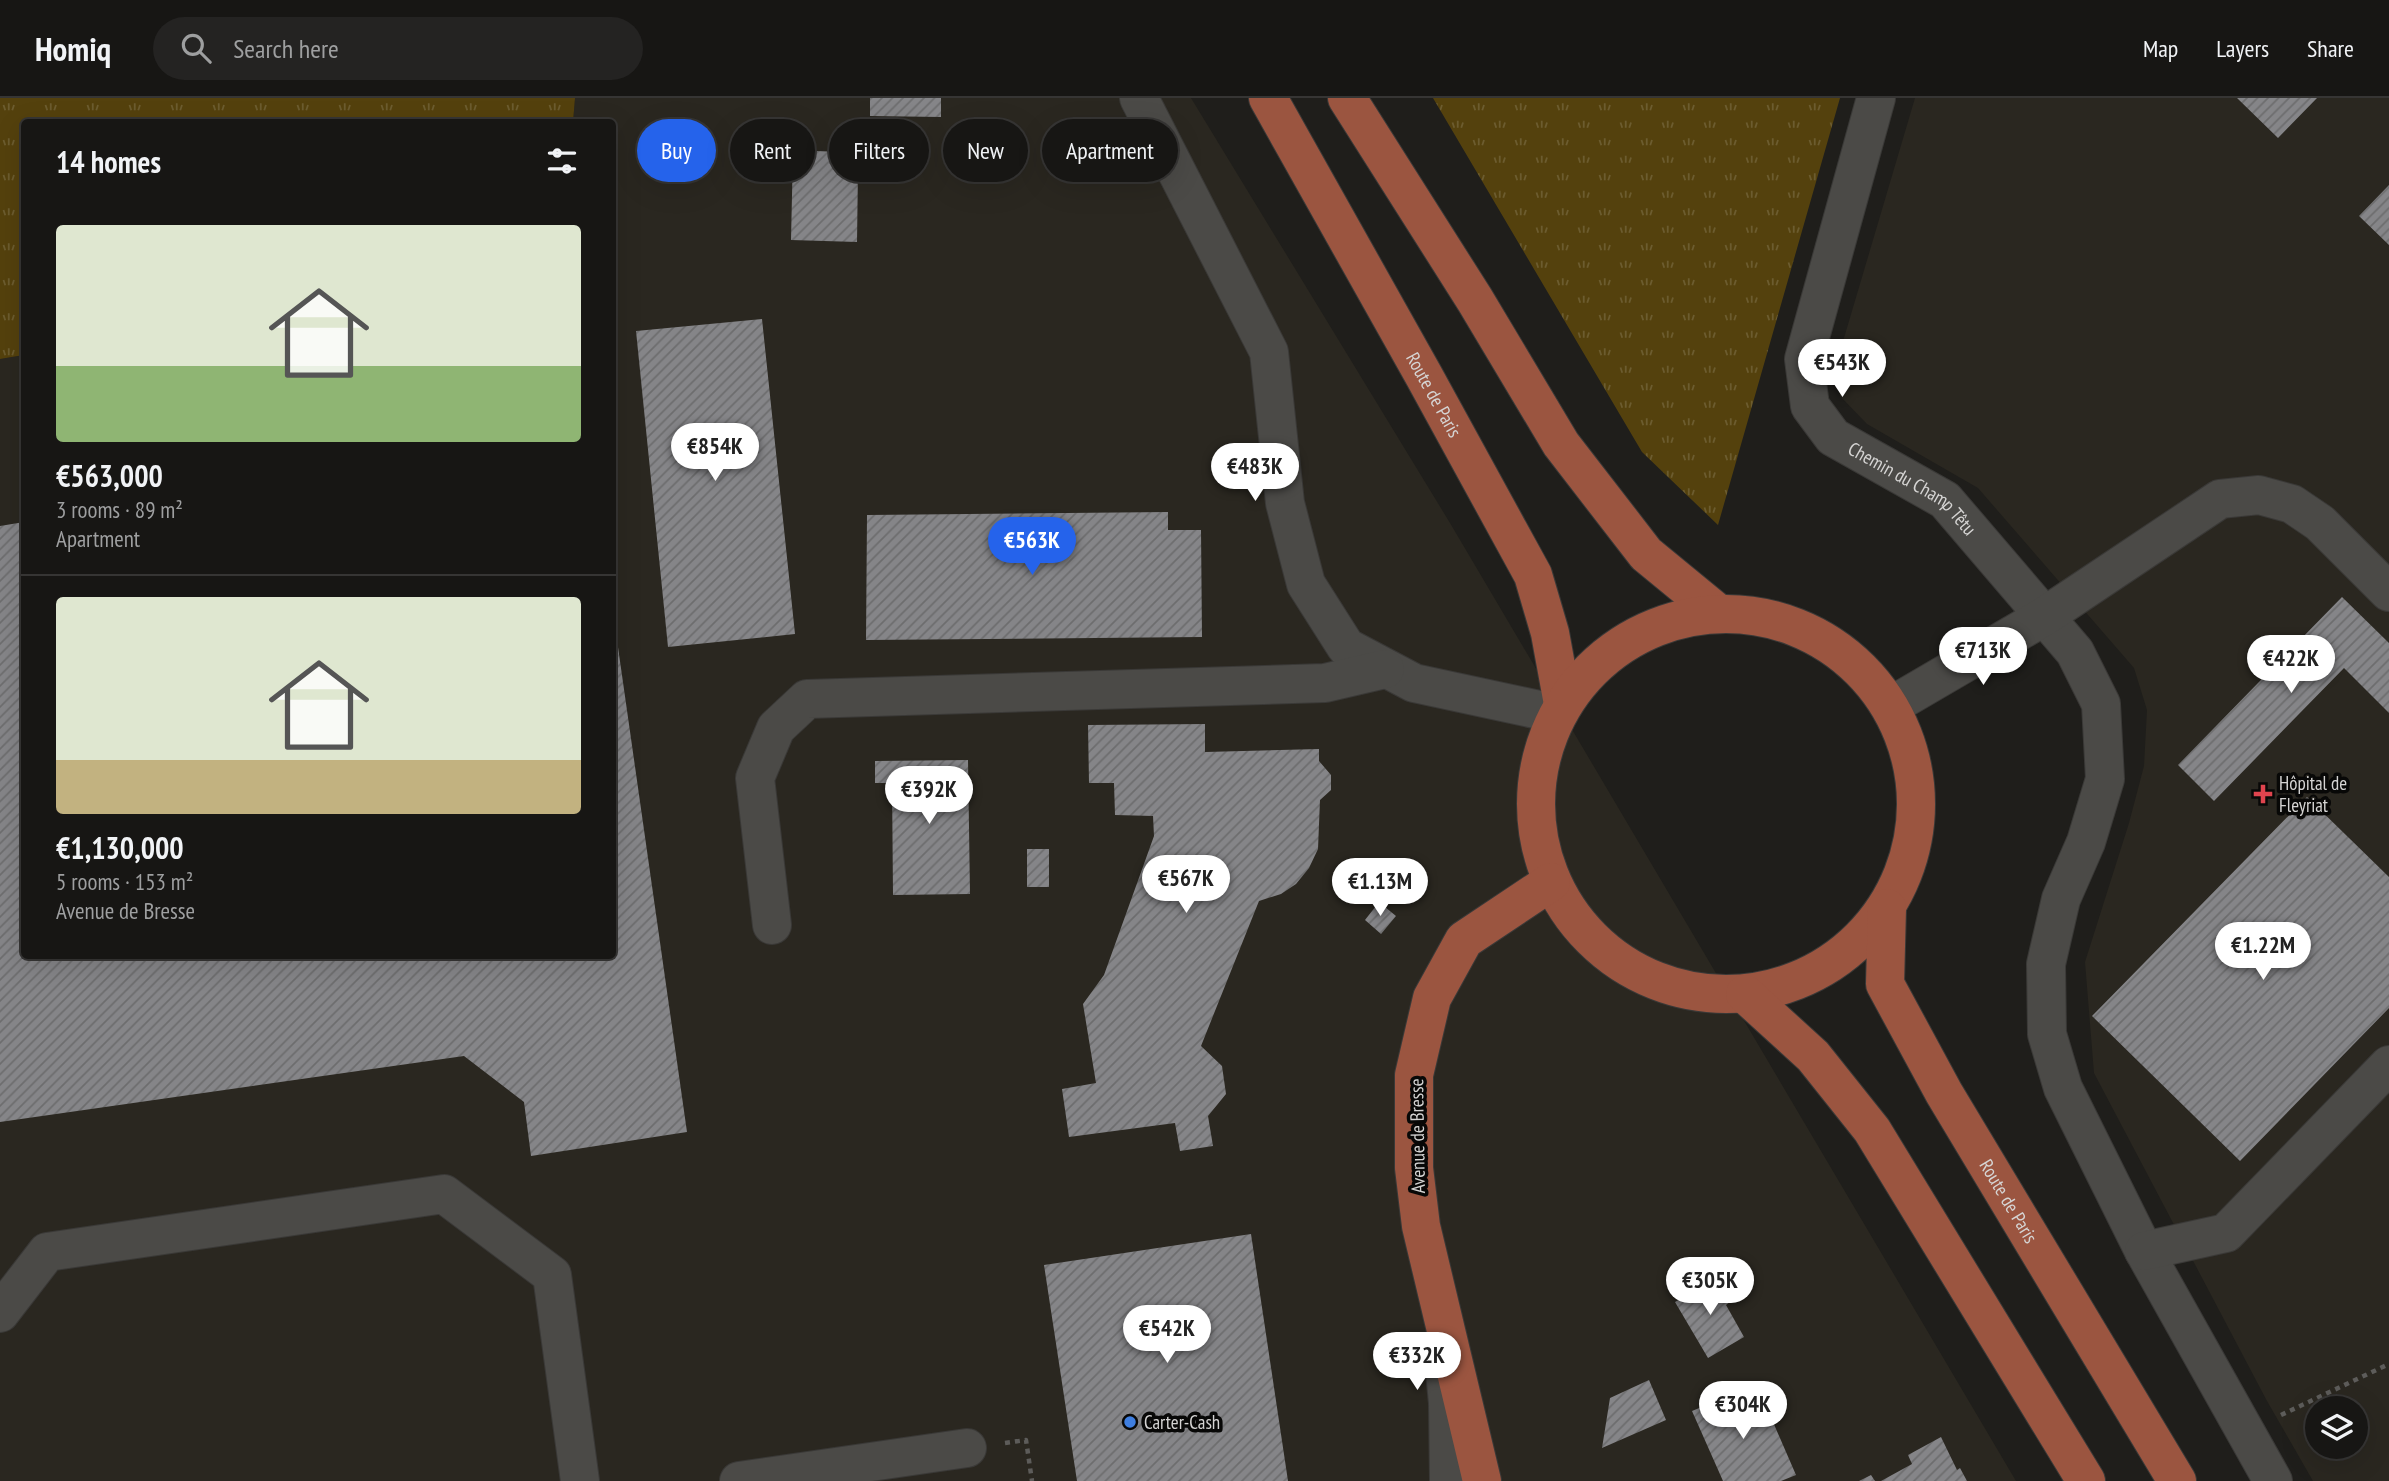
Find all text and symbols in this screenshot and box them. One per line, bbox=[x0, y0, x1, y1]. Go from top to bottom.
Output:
search box bbox=[153, 17, 643, 80]
text: Homiq bbox=[35, 27, 111, 70]
icon: search bbox=[177, 29, 215, 67]
text: Search here bbox=[233, 32, 339, 65]
text: Map bbox=[2143, 33, 2178, 64]
text: Layers bbox=[2216, 33, 2269, 64]
text: Share bbox=[2307, 33, 2354, 64]
chip: Buy bbox=[637, 119, 716, 182]
chip: Rent bbox=[730, 119, 815, 182]
chip: Filters bbox=[829, 119, 929, 182]
chip: New bbox=[943, 119, 1028, 182]
chip: Apartment bbox=[1042, 119, 1178, 182]
text: 14 homes bbox=[56, 142, 161, 181]
icon: filters bbox=[543, 142, 581, 180]
icon: home bbox=[256, 270, 382, 396]
pin: €543K bbox=[1793, 340, 1891, 399]
text: €543K bbox=[1814, 347, 1870, 376]
street label: Route de Paris bbox=[1401, 348, 1467, 441]
pin: €854K bbox=[666, 424, 764, 483]
text: €854K bbox=[687, 431, 743, 460]
street label: Chemin du Champ Têtu bbox=[1844, 436, 1982, 540]
pin: €483K bbox=[1206, 444, 1304, 503]
text: €483K bbox=[1227, 451, 1283, 480]
text: €563,000 bbox=[56, 456, 163, 495]
text: 3 rooms · 89 m² bbox=[56, 495, 183, 524]
pin: €563K bbox=[983, 518, 1081, 577]
text: Apartment bbox=[56, 524, 140, 553]
text: €563K bbox=[1004, 525, 1060, 554]
pin: €713K bbox=[1934, 628, 2032, 687]
text: €713K bbox=[1955, 635, 2011, 664]
pin: €422K bbox=[2242, 636, 2340, 695]
icon: home bbox=[256, 642, 382, 768]
text: €422K bbox=[2263, 643, 2319, 672]
pin: €392K bbox=[880, 766, 978, 826]
place label: Hôpital de Fleyriat bbox=[2279, 771, 2347, 817]
text: €392K bbox=[901, 774, 957, 803]
marker: Hôpital de Fleyriat bbox=[2253, 784, 2273, 804]
text: €1,130,000 bbox=[56, 828, 184, 867]
pin: €567K bbox=[1137, 856, 1235, 915]
pin: €1.13M bbox=[1323, 858, 1437, 918]
text: €567K bbox=[1158, 863, 1214, 892]
text: €1.13M bbox=[1348, 866, 1412, 895]
text: 5 rooms · 153 m² bbox=[56, 867, 193, 896]
text: Avenue de Bresse bbox=[56, 896, 195, 925]
pin: €1.22M bbox=[2206, 922, 2320, 982]
text: €1.22M bbox=[2231, 930, 2295, 959]
street label: Avenue de Bresse bbox=[1404, 1078, 1430, 1194]
street label: Route de Paris bbox=[1975, 1155, 2043, 1247]
pin: €305K bbox=[1661, 1258, 1759, 1317]
text: €305K bbox=[1682, 1265, 1738, 1294]
pin: €542K bbox=[1118, 1306, 1216, 1365]
text: €542K bbox=[1139, 1313, 1195, 1342]
pin: €332K bbox=[1368, 1332, 1466, 1392]
text: €332K bbox=[1389, 1340, 1445, 1369]
pin: €304K bbox=[1694, 1382, 1792, 1441]
text: €304K bbox=[1715, 1389, 1771, 1418]
map controls bbox=[2305, 1396, 2368, 1459]
button: layers bbox=[2305, 1396, 2368, 1459]
place label: Carter-Cash bbox=[1144, 1410, 1220, 1434]
marker: Carter-Cash bbox=[1122, 1414, 1138, 1430]

